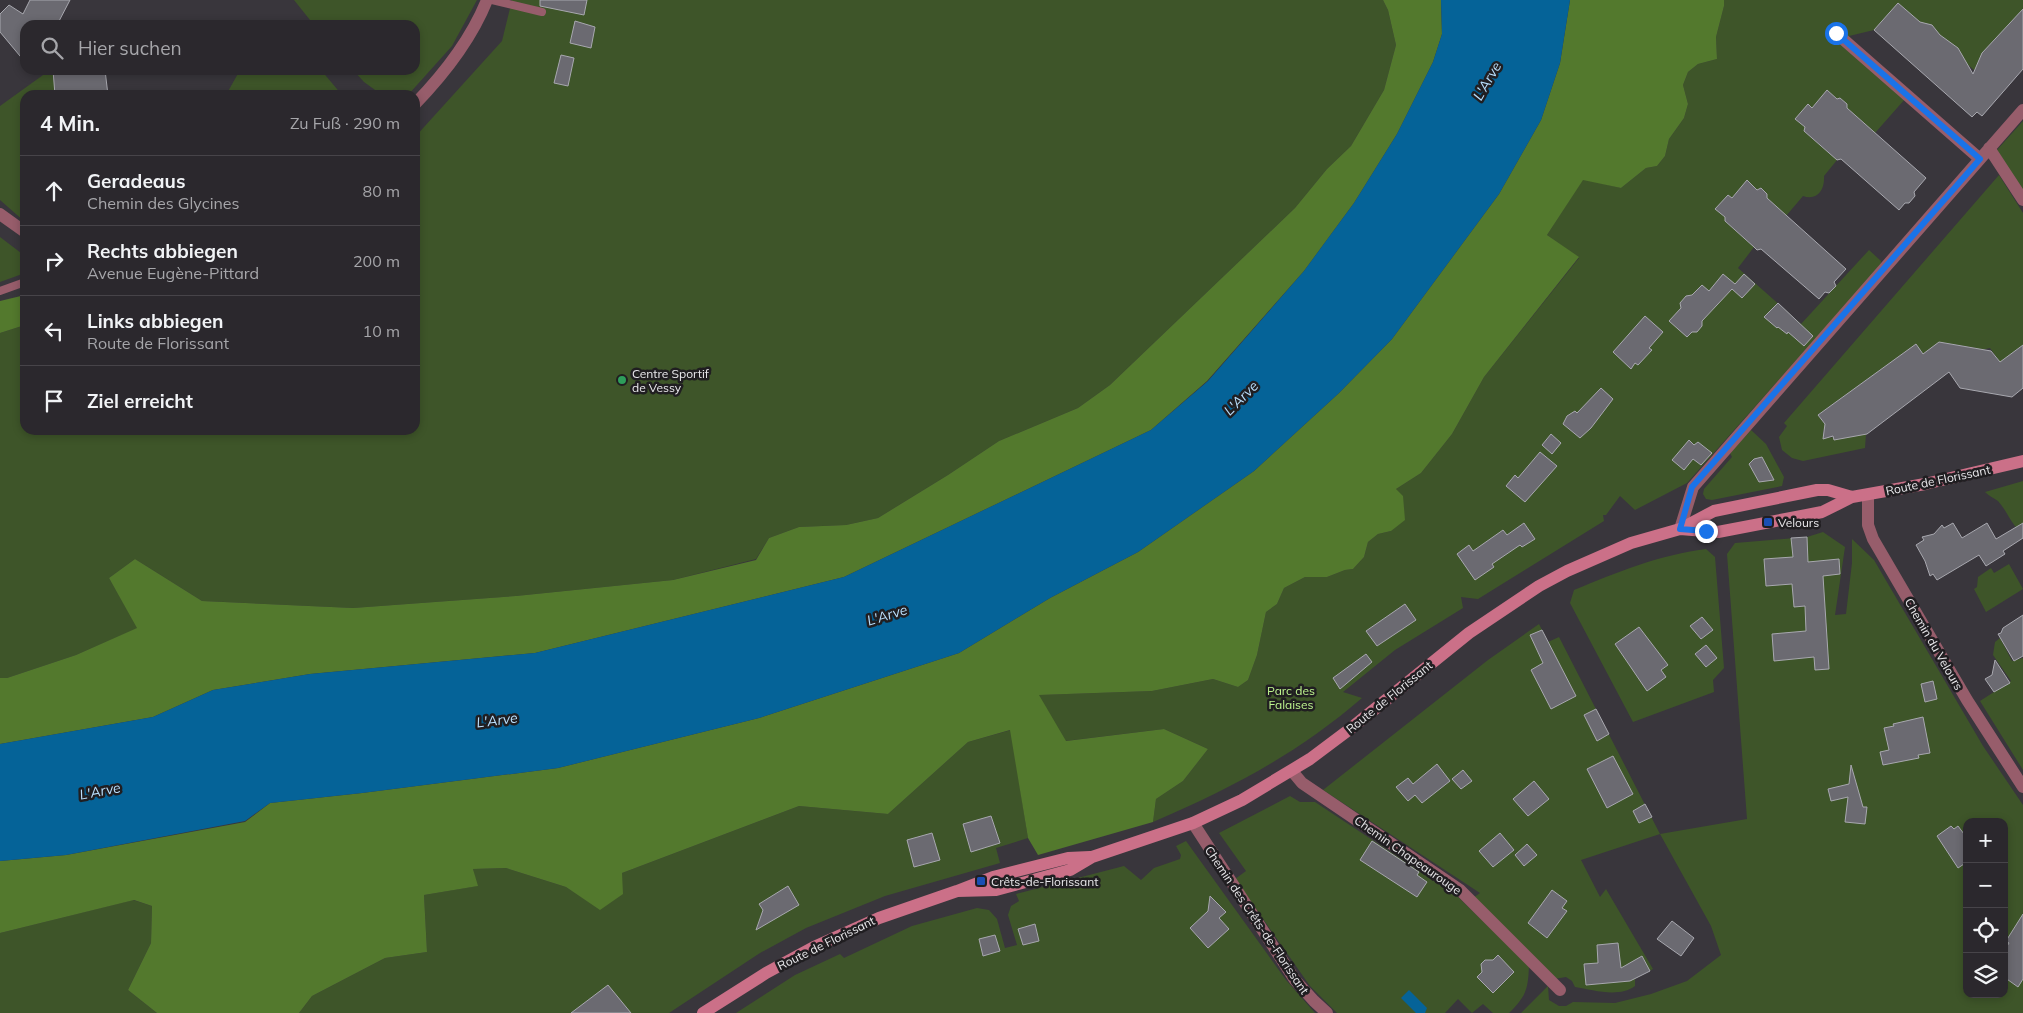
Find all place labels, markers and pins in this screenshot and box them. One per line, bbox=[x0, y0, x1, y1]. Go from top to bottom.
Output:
place label: Centre Sportif de Vessy bbox=[632, 366, 710, 395]
marker: Centre Sportif de Vessy bbox=[616, 374, 628, 386]
place label: Velours bbox=[1778, 515, 1819, 530]
marker: Velours bbox=[1762, 516, 1774, 528]
place label: Crêts-de-Florissant bbox=[991, 874, 1098, 889]
marker: Crêts-de-Florissant bbox=[975, 875, 987, 887]

